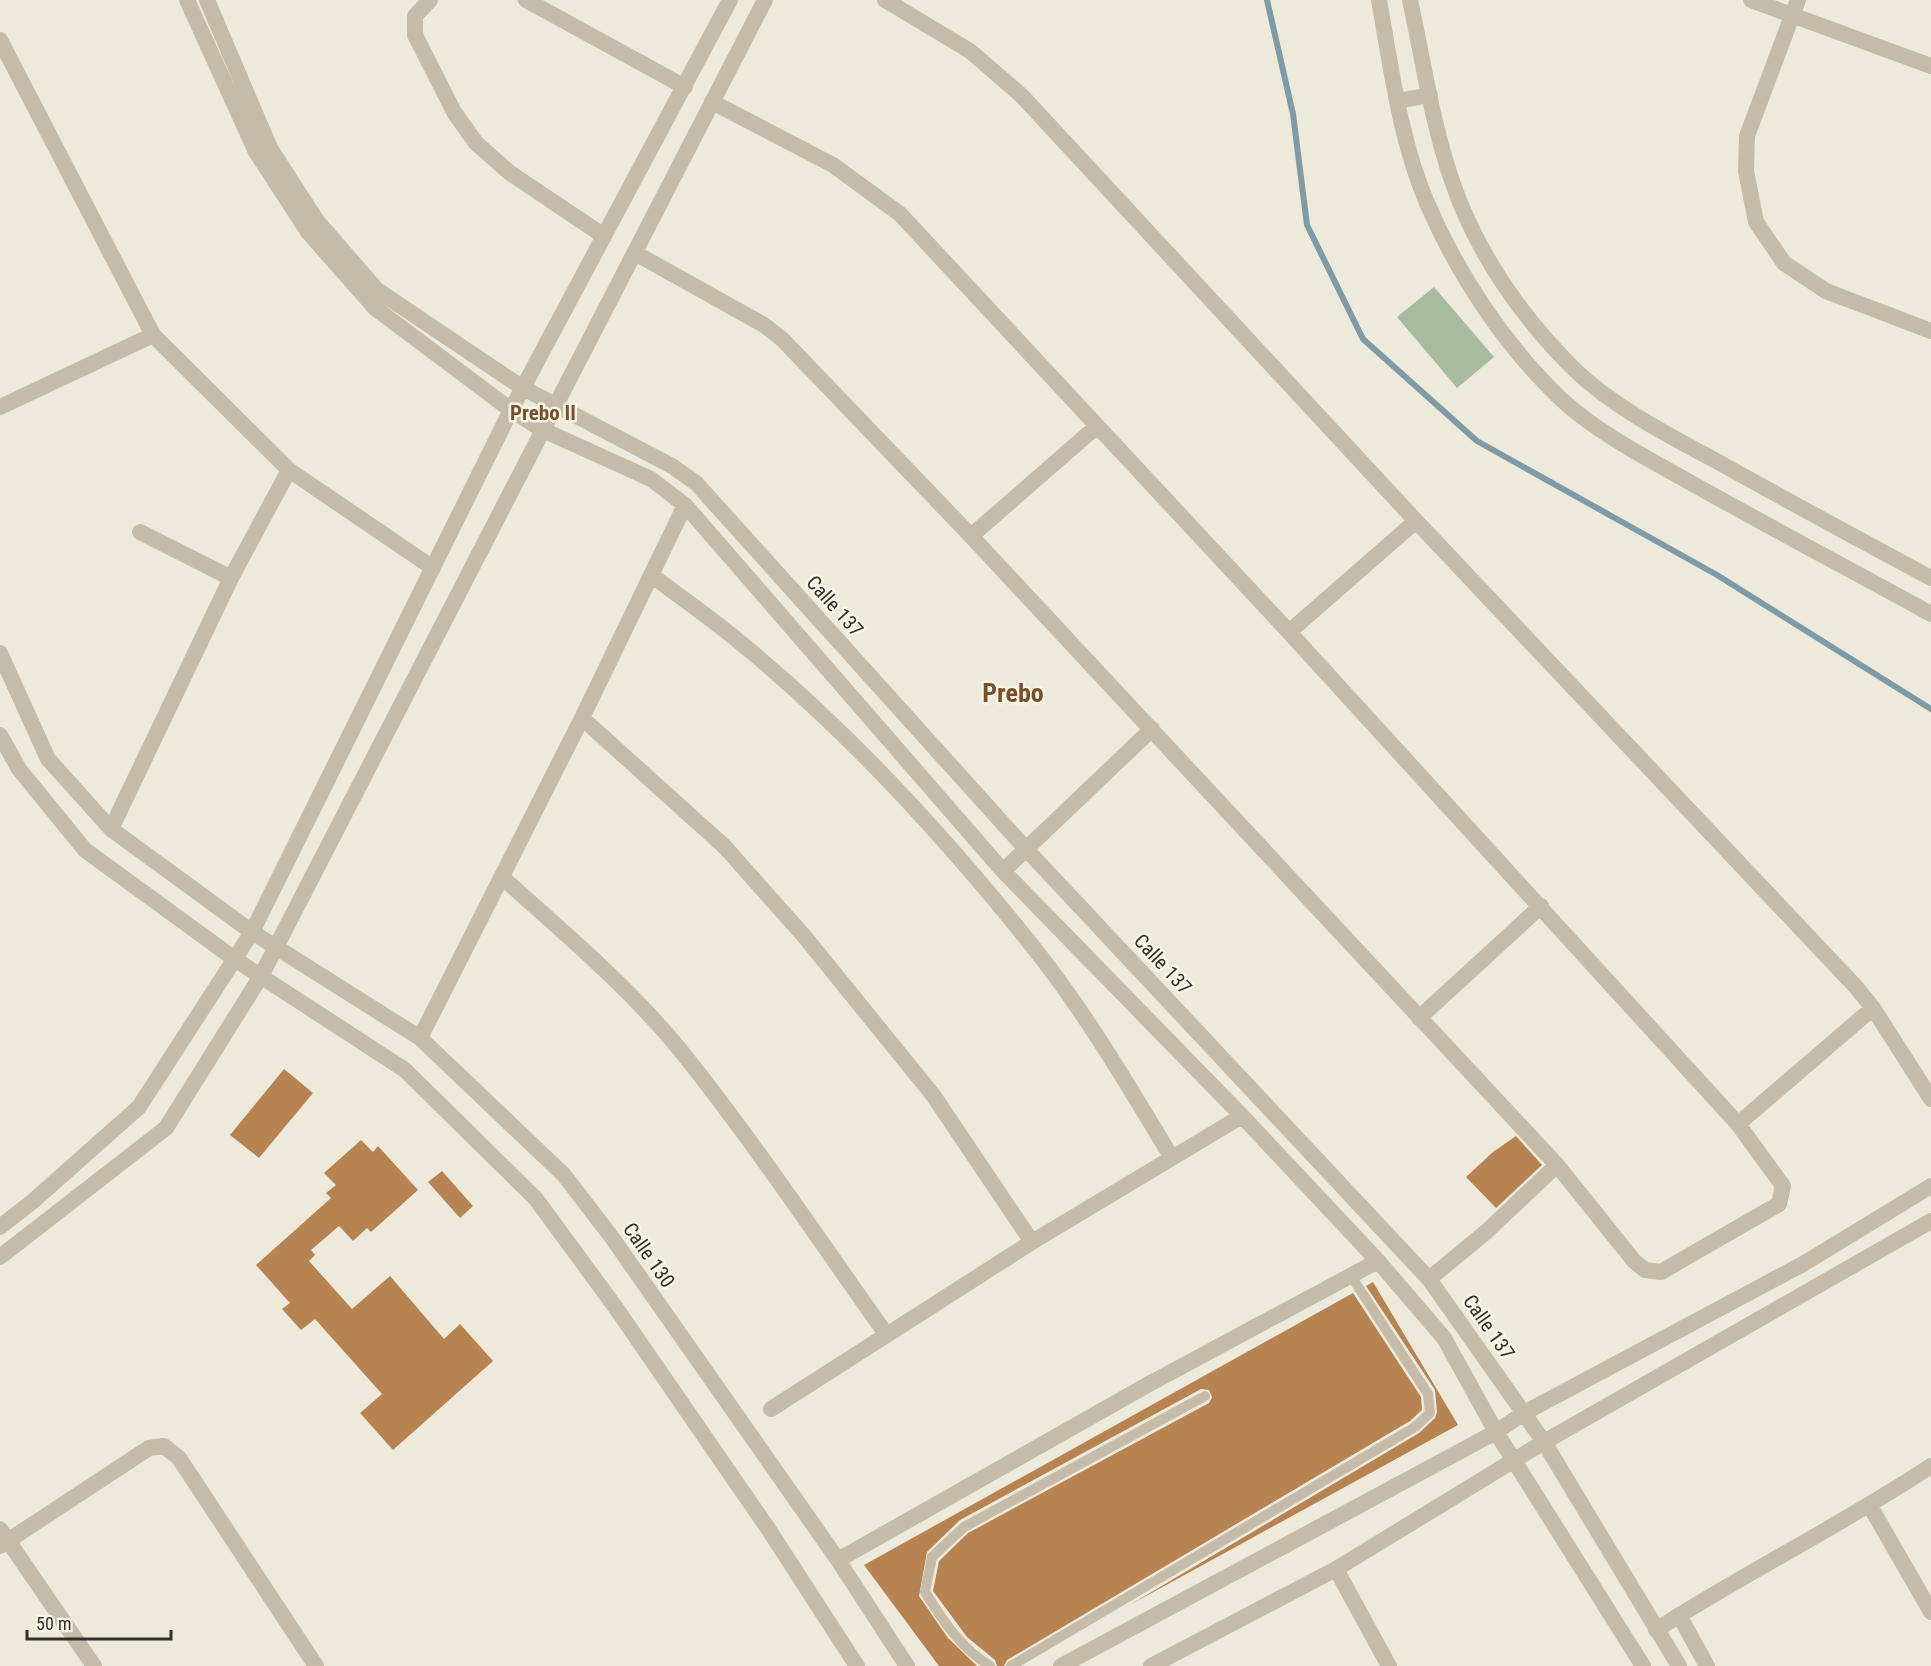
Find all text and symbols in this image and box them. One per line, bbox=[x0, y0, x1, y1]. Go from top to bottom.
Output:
district label: Prebo II bbox=[510, 401, 576, 425]
street label: Calle 137 bbox=[801, 571, 869, 641]
district label: Prebo bbox=[982, 678, 1044, 708]
street label: Calle 137 bbox=[1129, 929, 1197, 999]
street label: Calle 130 bbox=[618, 1218, 680, 1292]
street label: Calle 137 bbox=[1458, 1290, 1520, 1364]
scale bar bbox=[27, 1603, 171, 1641]
text: 50 m bbox=[36, 1613, 71, 1634]

